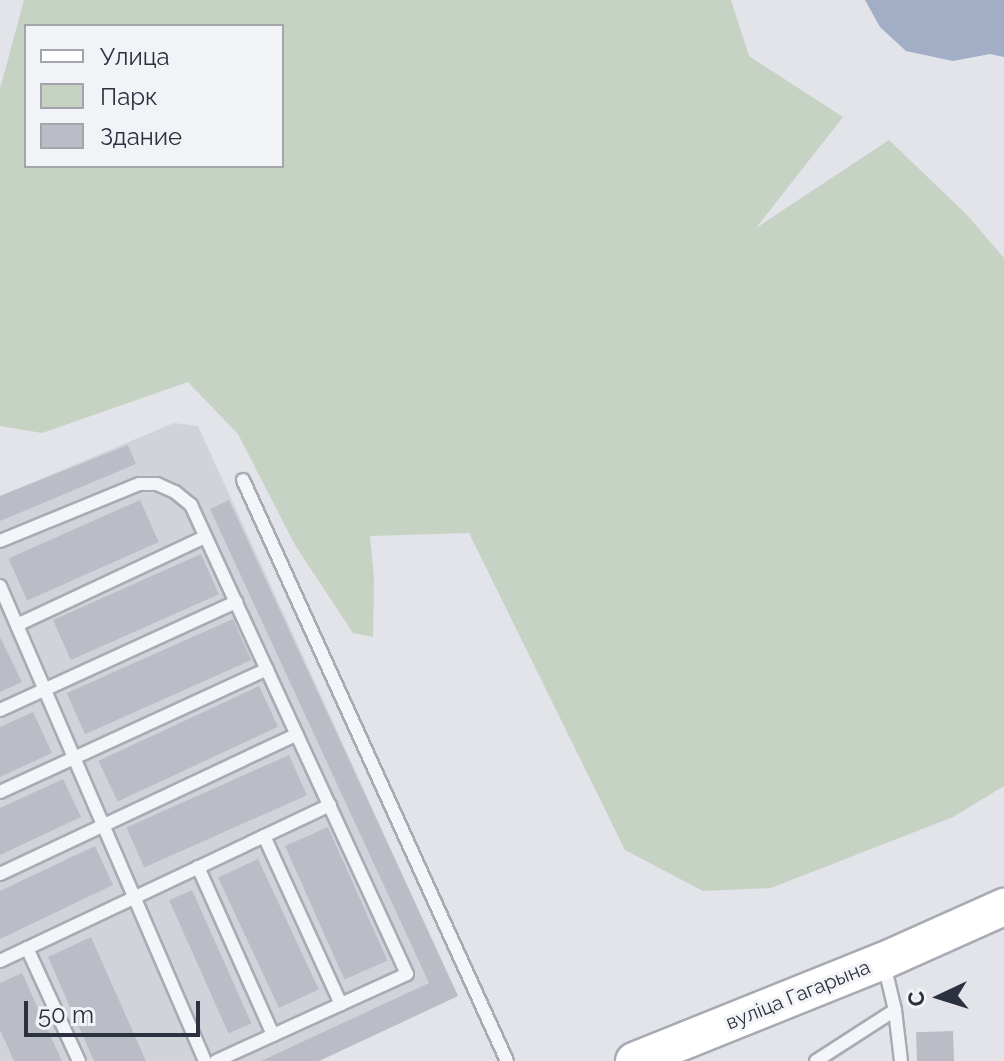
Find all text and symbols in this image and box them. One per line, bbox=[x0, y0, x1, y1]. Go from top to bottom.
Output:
legend bbox=[24, 24, 284, 168]
text: Улица bbox=[100, 42, 170, 71]
text: Парк bbox=[100, 82, 158, 111]
text: Здание bbox=[100, 122, 182, 151]
street label: вуліца Гагарына bbox=[722, 955, 874, 1035]
north arrow bbox=[900, 957, 980, 1037]
scale bar bbox=[28, 985, 204, 1035]
text: С bbox=[903, 990, 930, 1007]
text: 50 m bbox=[38, 1000, 94, 1029]

